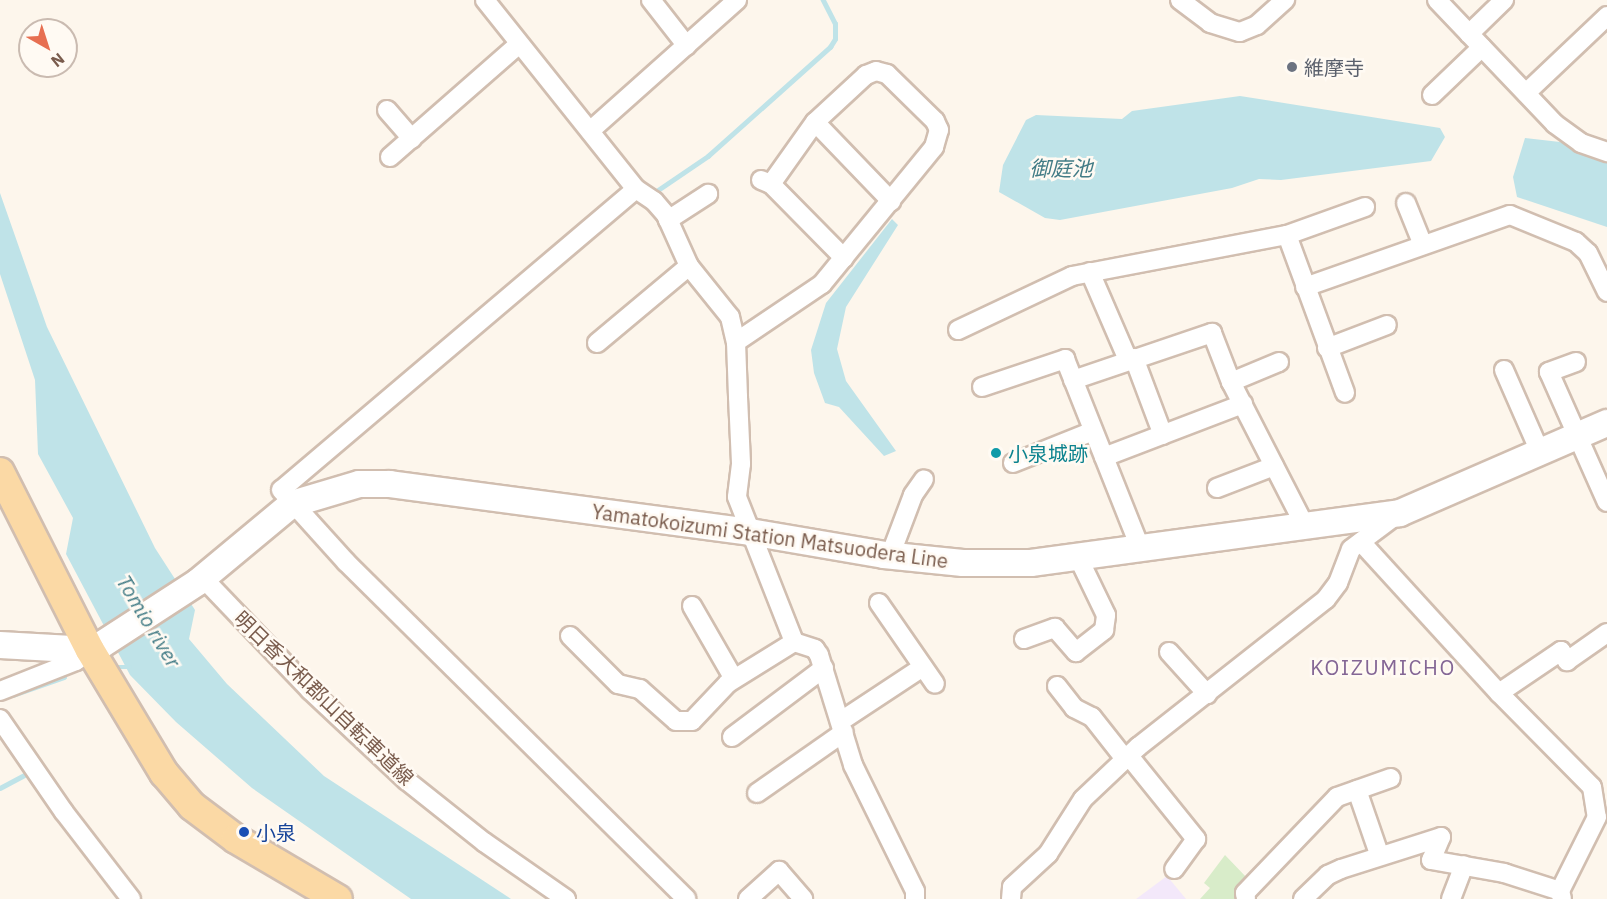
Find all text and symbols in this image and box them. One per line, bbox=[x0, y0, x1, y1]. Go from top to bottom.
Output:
north arrow bbox=[18, 18, 78, 78]
text: N bbox=[47, 49, 69, 72]
place label: 維摩寺 bbox=[1304, 55, 1364, 79]
marker: 維摩寺 bbox=[1285, 60, 1299, 74]
water label: 御庭池 bbox=[1030, 155, 1092, 181]
place label: 小泉城跡 bbox=[1008, 441, 1088, 465]
marker: 小泉城跡 bbox=[989, 446, 1003, 460]
street label: Yamatokoizumi Station Matsuodera Line bbox=[590, 499, 950, 573]
water label: Tomio river bbox=[112, 570, 186, 672]
street label: 明日香大和郡山自転車道線 bbox=[229, 606, 419, 790]
district label: KOIZUMICHO bbox=[1310, 654, 1456, 680]
place label: 小泉 bbox=[256, 820, 296, 844]
marker: 小泉 bbox=[237, 825, 251, 839]

